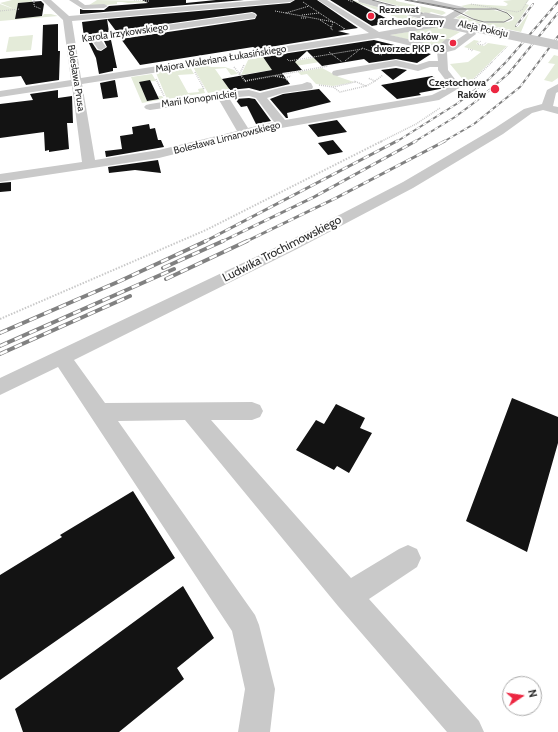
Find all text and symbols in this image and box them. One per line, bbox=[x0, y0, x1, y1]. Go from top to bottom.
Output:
place label: Rezerwat archeologiczny bbox=[379, 4, 444, 28]
marker: Rezerwat archeologiczny bbox=[366, 11, 376, 21]
street label: Aleja Pokoju bbox=[457, 18, 509, 40]
street label: Karola Irzykowskiego bbox=[81, 21, 169, 45]
place label: Raków - dworzec PKP 03 bbox=[374, 31, 445, 54]
marker: Raków - dworzec PKP 03 bbox=[448, 38, 458, 48]
street label: Majora Waleriana Łukasińskiego bbox=[155, 43, 287, 75]
street label: Bolesława Prusa bbox=[65, 44, 87, 112]
place label: Częstochowa Raków bbox=[429, 77, 486, 100]
marker: Częstochowa Raków bbox=[489, 83, 501, 95]
street label: Marii Konopnickiej bbox=[160, 88, 238, 110]
street label: Bolesława Limanowskiego bbox=[172, 119, 282, 157]
street label: Ludwika Trochimowskiego bbox=[220, 213, 344, 285]
north arrow bbox=[502, 676, 542, 716]
text: N bbox=[525, 688, 540, 699]

